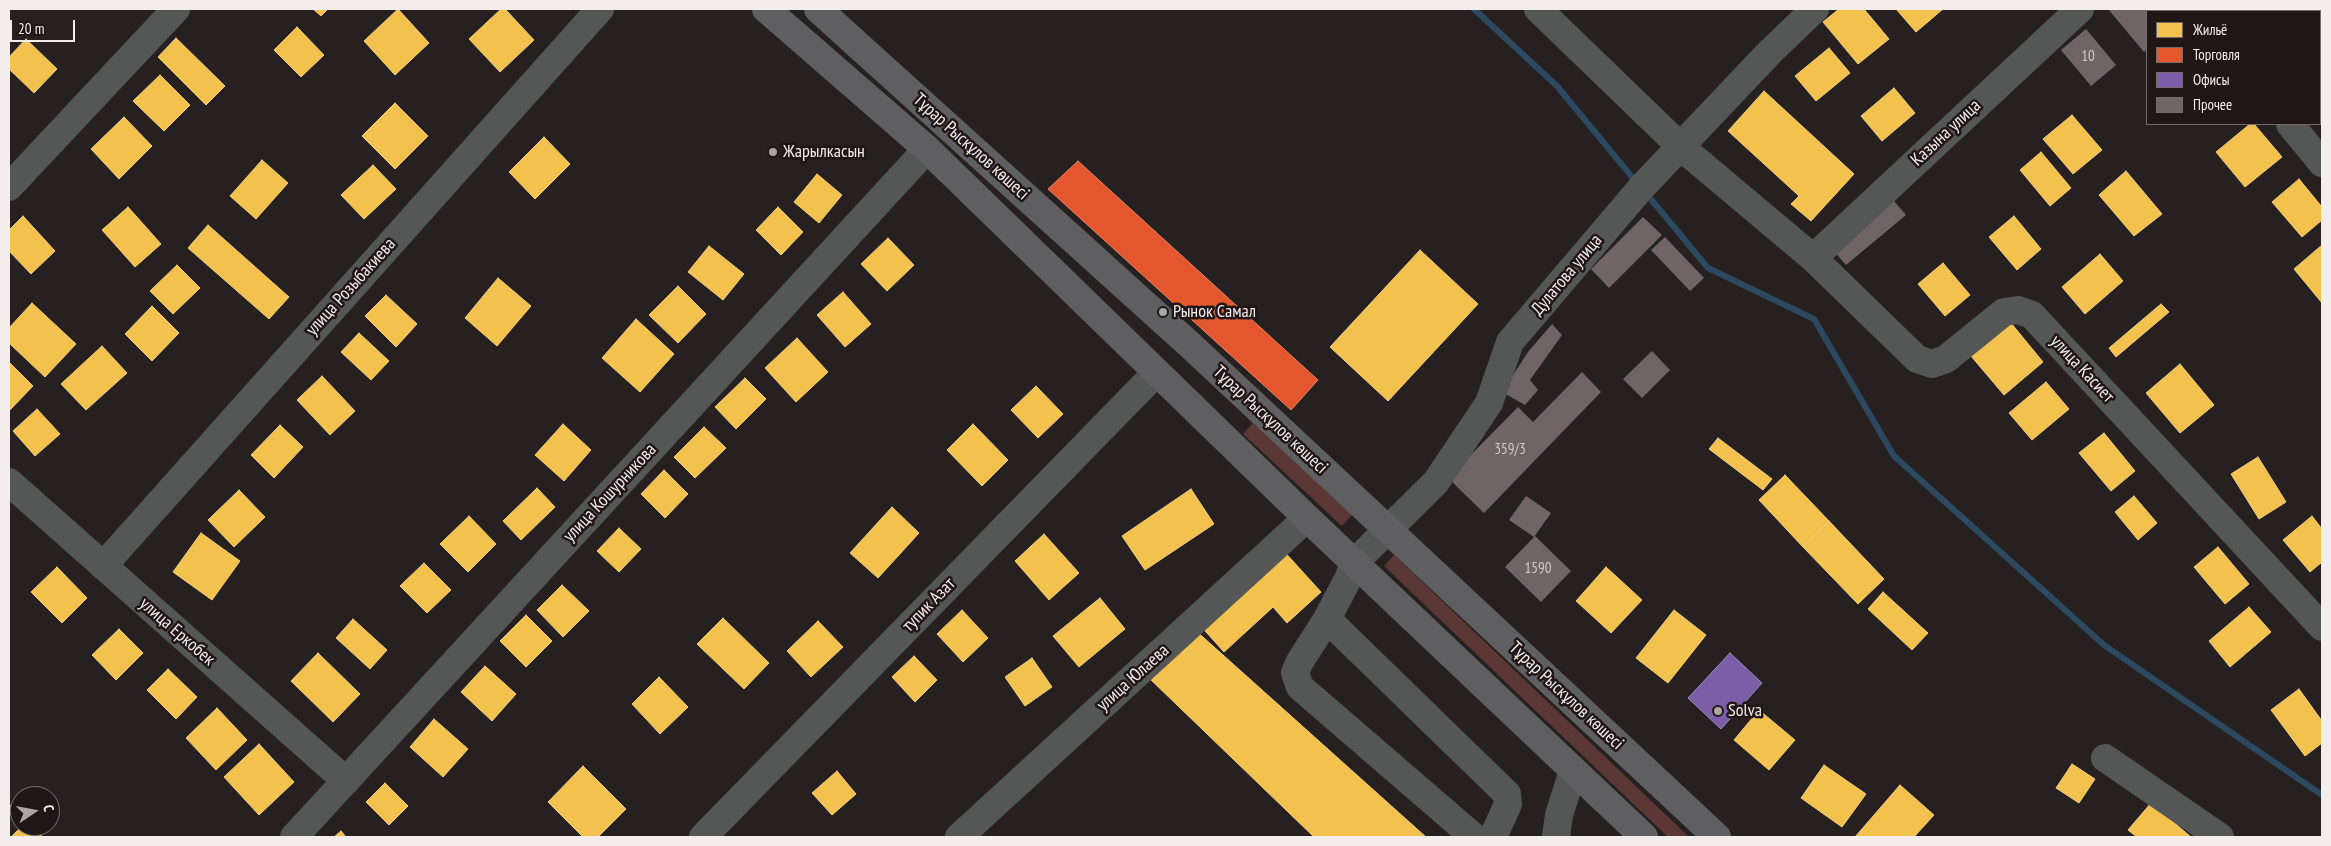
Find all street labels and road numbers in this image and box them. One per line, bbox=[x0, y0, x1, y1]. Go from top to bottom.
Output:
street label: Тұрар Рыскұлов көшесі bbox=[909, 89, 1033, 205]
street label: Казына улица bbox=[1907, 95, 1985, 171]
street label: Дулатова улица bbox=[1527, 230, 1607, 320]
street label: улица Розыбакиева bbox=[302, 234, 400, 340]
street label: улица Касиет bbox=[2045, 331, 2119, 407]
street label: Тұрар Рыскұлов көшесі bbox=[1208, 361, 1332, 479]
street label: улица Кошурникова bbox=[559, 439, 661, 547]
street label: тупик Азат bbox=[898, 573, 960, 637]
street label: улица Еркобек bbox=[135, 593, 219, 671]
street label: Тұрар Рыскұлов көшесі bbox=[1504, 637, 1628, 755]
street label: улица Юлаева bbox=[1092, 640, 1174, 716]

